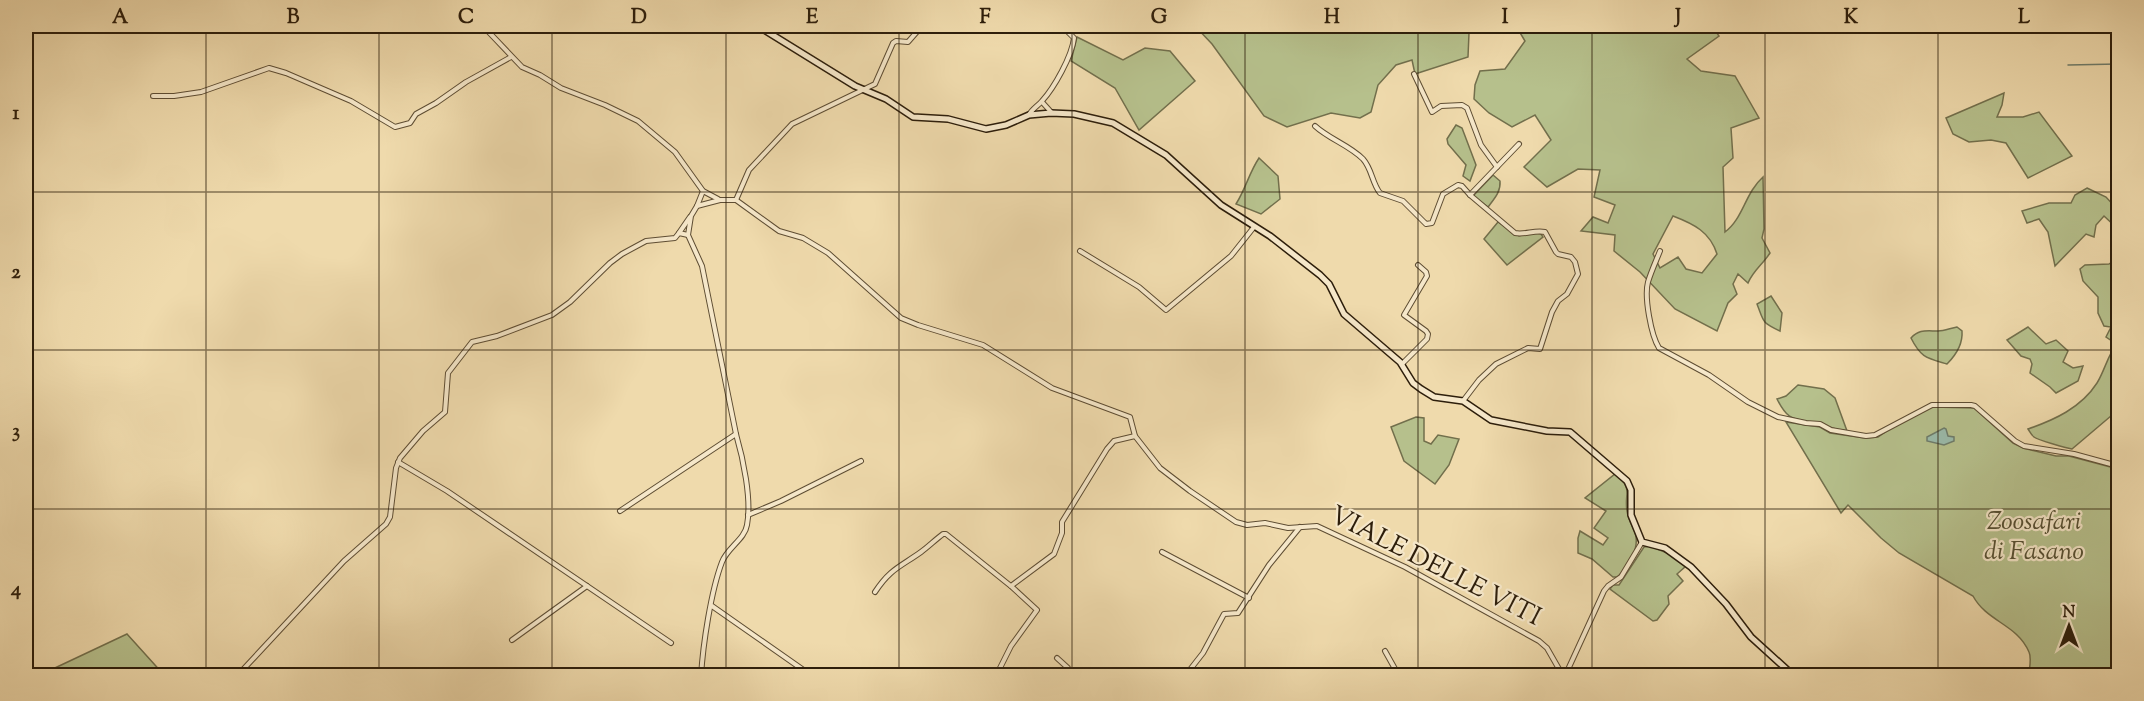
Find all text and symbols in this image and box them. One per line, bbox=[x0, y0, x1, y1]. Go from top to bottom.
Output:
text: A bbox=[112, 4, 129, 33]
text: B bbox=[287, 4, 300, 33]
text: C bbox=[458, 4, 474, 33]
text: D bbox=[631, 4, 647, 33]
text: E bbox=[806, 4, 819, 33]
text: F bbox=[979, 4, 991, 33]
text: G bbox=[1151, 4, 1168, 33]
text: H bbox=[1324, 4, 1340, 33]
text: I bbox=[1502, 4, 1509, 33]
text: J bbox=[1673, 4, 1681, 33]
text: K bbox=[1844, 4, 1859, 33]
text: L bbox=[2018, 4, 2031, 33]
text: 1 bbox=[13, 100, 20, 129]
text: 2 bbox=[11, 259, 21, 288]
text: 3 bbox=[12, 418, 20, 447]
street label: VIALE DELLE VITI bbox=[1323, 498, 1548, 637]
park label: Zoosafari di Fasano bbox=[1984, 504, 2084, 571]
text: 4 bbox=[10, 576, 21, 605]
north arrow bbox=[2039, 596, 2099, 656]
text: N bbox=[2063, 602, 2076, 625]

